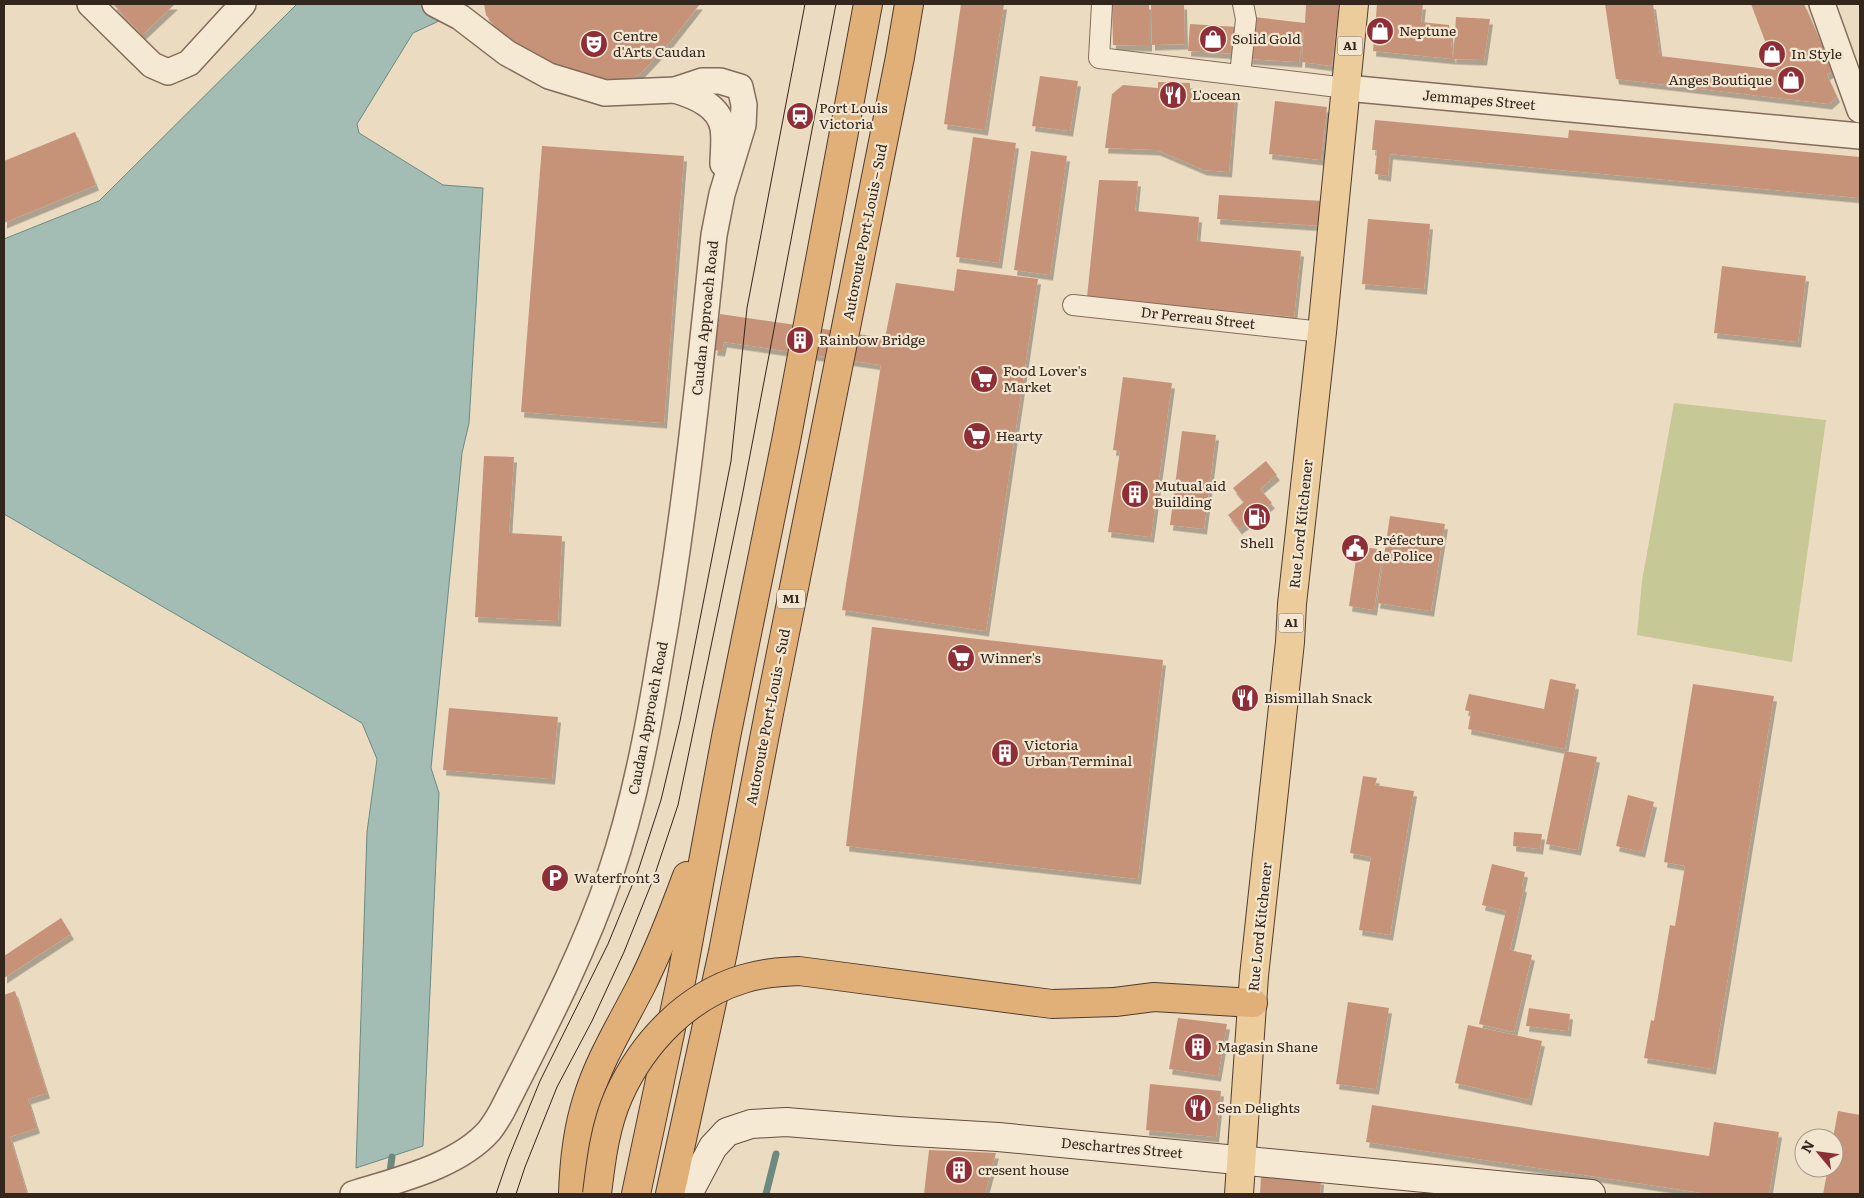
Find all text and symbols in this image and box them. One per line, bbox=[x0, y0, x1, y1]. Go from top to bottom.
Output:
shop icon: Neptune bbox=[1365, 16, 1395, 46]
place label: Neptune bbox=[1399, 20, 1456, 40]
shop icon: Solid Gold bbox=[1198, 24, 1228, 54]
place label: Centre d'Arts Caudan bbox=[613, 25, 706, 61]
place label: Solid Gold bbox=[1232, 28, 1301, 48]
theatre icon: Centre d'Arts Caudan bbox=[579, 29, 609, 59]
road number: A1 bbox=[1338, 36, 1362, 56]
shop icon: In Style bbox=[1757, 39, 1787, 69]
place label: In Style bbox=[1791, 43, 1842, 63]
shop icon: Anges Boutique bbox=[1776, 65, 1806, 95]
place label: Anges Boutique bbox=[1668, 69, 1772, 89]
restaurant icon: L'ocean bbox=[1158, 80, 1188, 110]
place label: L'ocean bbox=[1192, 84, 1241, 104]
street label: Jemmapes Street bbox=[1422, 84, 1537, 114]
place label: Port Louis Victoria bbox=[819, 97, 888, 133]
station icon: Port Louis Victoria bbox=[785, 101, 815, 131]
street label: Autoroute Port-Louis – Sud bbox=[837, 141, 891, 322]
street label: Caudan Approach Road bbox=[686, 239, 722, 396]
street label: Dr Perreau Street bbox=[1140, 301, 1257, 333]
building icon: Rainbow Bridge bbox=[785, 325, 815, 355]
place label: Rainbow Bridge bbox=[819, 329, 925, 349]
place label: Food Lover's Market bbox=[1003, 360, 1087, 396]
supermarket icon: Food Lover's Market bbox=[969, 364, 999, 394]
supermarket icon: Hearty bbox=[962, 421, 992, 451]
place label: Hearty bbox=[996, 425, 1043, 445]
street label: Rue Lord Kitchener bbox=[1283, 458, 1317, 589]
place label: Mutual aid Building bbox=[1154, 475, 1226, 511]
building icon: Mutual aid Building bbox=[1120, 479, 1150, 509]
fuel station icon: Shell bbox=[1242, 502, 1272, 532]
place label: Préfecture de Police bbox=[1374, 529, 1444, 565]
place label: Shell bbox=[1240, 532, 1274, 552]
public building icon: Préfecture de Police bbox=[1340, 533, 1370, 563]
road number: M1 bbox=[777, 590, 805, 608]
road number: A1 bbox=[1278, 614, 1304, 632]
street label: Autoroute Port-Louis – Sud bbox=[740, 626, 794, 807]
street label: Caudan Approach Road bbox=[622, 639, 672, 796]
supermarket icon: Winner's bbox=[946, 643, 976, 673]
place label: Winner's bbox=[980, 647, 1041, 667]
restaurant icon: Bismillah Snack bbox=[1230, 683, 1260, 713]
place label: Bismillah Snack bbox=[1264, 687, 1372, 707]
place label: Victoria Urban Terminal bbox=[1024, 734, 1133, 770]
building icon: Victoria Urban Terminal bbox=[990, 738, 1020, 768]
street label: Rue Lord Kitchener bbox=[1242, 861, 1276, 992]
parking icon: Waterfront 3 bbox=[540, 863, 570, 893]
place label: Waterfront 3 bbox=[574, 867, 660, 887]
building icon: Magasin Shane bbox=[1183, 1032, 1213, 1062]
place label: Magasin Shane bbox=[1217, 1036, 1318, 1056]
restaurant icon: Sen Delights bbox=[1183, 1093, 1213, 1123]
place label: Sen Delights bbox=[1217, 1097, 1300, 1117]
north arrow bbox=[1794, 1128, 1844, 1178]
street label: Deschartres Street bbox=[1060, 1132, 1184, 1162]
text: N bbox=[1795, 1136, 1818, 1156]
building icon: cresent house bbox=[944, 1155, 974, 1185]
place label: cresent house bbox=[978, 1159, 1069, 1179]

